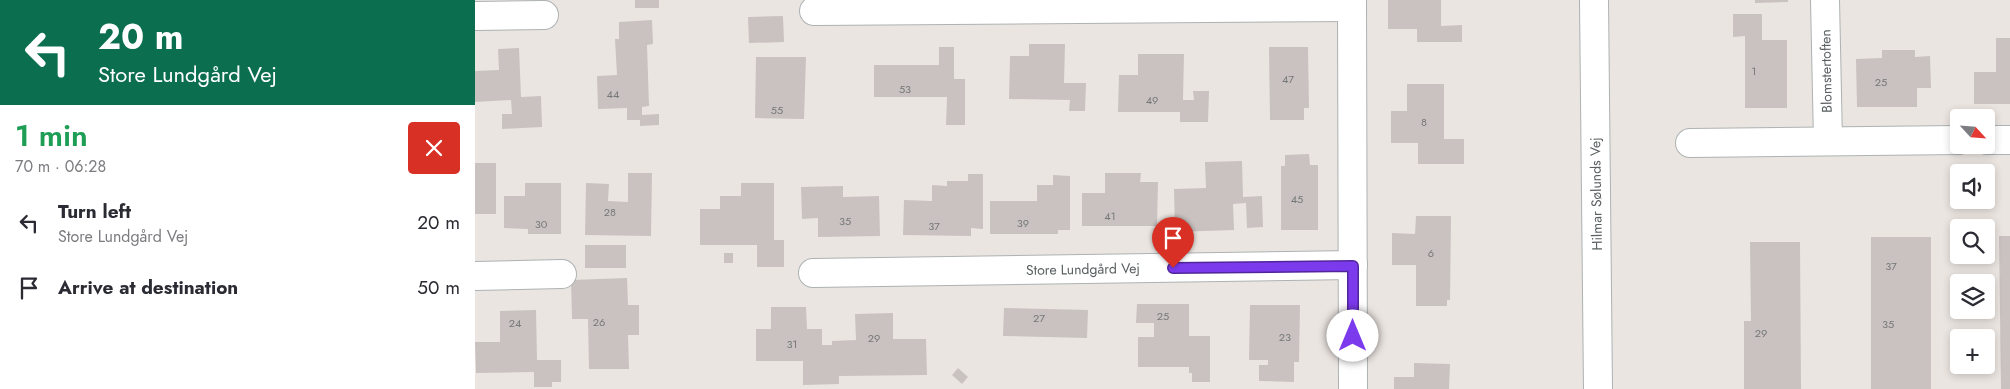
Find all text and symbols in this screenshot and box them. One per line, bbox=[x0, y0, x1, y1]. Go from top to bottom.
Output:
text: 20 m bbox=[98, 12, 183, 62]
icon: left bbox=[15, 20, 80, 85]
street label: Blomstertoften bbox=[1815, 29, 1837, 113]
text: Store Lundgård Vej bbox=[98, 58, 277, 90]
house number: 1 bbox=[1752, 63, 1756, 79]
house number: 47 bbox=[1282, 71, 1294, 87]
house number: 25 bbox=[1875, 74, 1887, 90]
house number: 53 bbox=[899, 81, 911, 97]
house number: 44 bbox=[607, 86, 620, 102]
house number: 49 bbox=[1146, 92, 1158, 108]
house number: 55 bbox=[771, 102, 783, 118]
north arrow bbox=[1950, 109, 1995, 154]
map controls bbox=[1950, 109, 1995, 374]
text: 1 min bbox=[15, 114, 88, 157]
house number: 8 bbox=[1421, 114, 1427, 130]
button: close bbox=[408, 122, 460, 174]
street label: Hilmar Sølunds Vej bbox=[1585, 137, 1607, 251]
text: 70 m · 06:28 bbox=[15, 155, 106, 178]
button: sound bbox=[1950, 164, 1995, 209]
house number: 45 bbox=[1291, 191, 1303, 207]
text: Turn left bbox=[58, 198, 131, 225]
house number: 28 bbox=[604, 204, 616, 220]
house number: 41 bbox=[1104, 208, 1116, 224]
icon: left bbox=[15, 209, 43, 237]
text: 20 m bbox=[417, 209, 460, 236]
house number: 35 bbox=[839, 213, 851, 229]
house number: 39 bbox=[1017, 215, 1029, 231]
house number: 30 bbox=[535, 216, 548, 232]
pin bbox=[1152, 217, 1194, 268]
house number: 37 bbox=[928, 218, 940, 234]
button: search bbox=[1950, 219, 1995, 264]
icon: arrive bbox=[1159, 224, 1187, 252]
text: Store Lundgård Vej bbox=[58, 225, 188, 248]
house number: 6 bbox=[1428, 245, 1434, 261]
street label: Store Lundgård Vej bbox=[1026, 258, 1140, 280]
house number: 37 bbox=[1885, 258, 1897, 274]
icon: arrive bbox=[15, 274, 43, 302]
text: Arrive at destination bbox=[58, 274, 238, 301]
text: 50 m bbox=[417, 274, 460, 301]
button: layers bbox=[1950, 274, 1995, 319]
house number: 25 bbox=[1157, 308, 1169, 324]
position arrow bbox=[1326, 309, 1378, 361]
house number: 27 bbox=[1033, 310, 1045, 326]
house number: 26 bbox=[593, 314, 605, 330]
house number: 24 bbox=[509, 315, 522, 331]
house number: 35 bbox=[1882, 316, 1894, 332]
house number: 29 bbox=[1755, 325, 1767, 341]
house number: 23 bbox=[1279, 329, 1291, 345]
button: + bbox=[1950, 329, 1995, 374]
house number: 29 bbox=[868, 330, 880, 346]
house number: 31 bbox=[787, 336, 797, 352]

